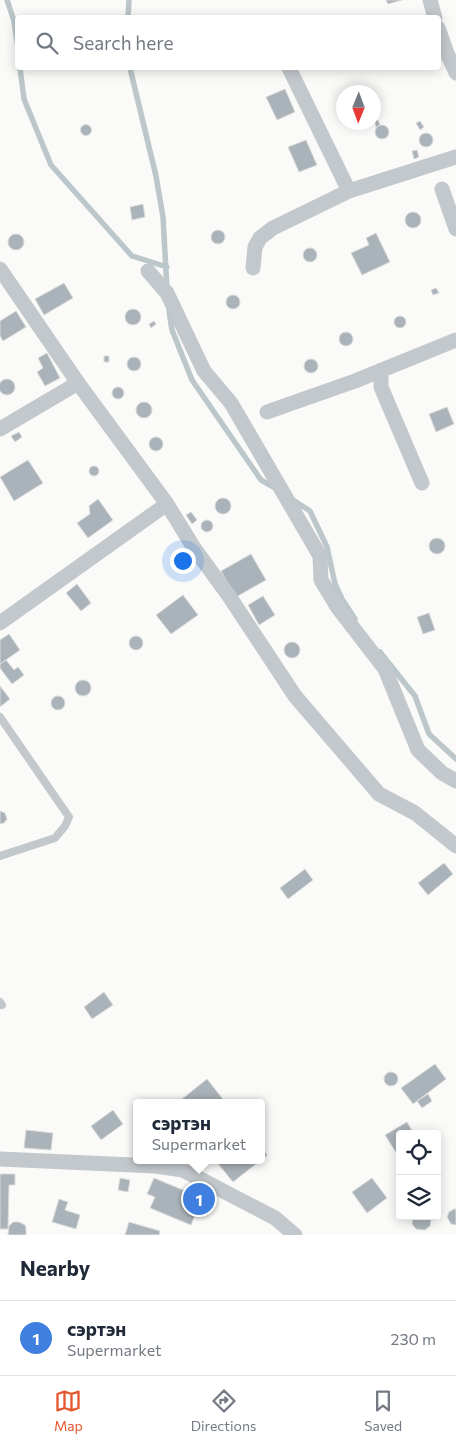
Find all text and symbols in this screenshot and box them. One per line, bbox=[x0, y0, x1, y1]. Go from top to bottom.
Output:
search box bbox=[15, 15, 441, 70]
icon: search bbox=[33, 29, 61, 57]
text: Search here bbox=[73, 31, 173, 54]
north arrow bbox=[336, 85, 381, 130]
your location bbox=[170, 548, 196, 574]
popup bbox=[133, 1099, 265, 1164]
text: сэртэн bbox=[152, 1111, 211, 1134]
map controls bbox=[396, 1130, 441, 1220]
button: locate bbox=[396, 1130, 441, 1175]
text: Supermarket bbox=[152, 1134, 246, 1153]
button: layers bbox=[396, 1175, 441, 1220]
pin: 1 bbox=[183, 1180, 215, 1218]
text: Nearby bbox=[20, 1255, 90, 1280]
text: сэртэн bbox=[67, 1317, 126, 1340]
text: 1 bbox=[32, 1329, 40, 1348]
text: 230 m bbox=[391, 1329, 436, 1348]
text: Supermarket bbox=[67, 1340, 162, 1359]
tab: Map bbox=[54, 1387, 83, 1434]
tab: Directions bbox=[191, 1387, 256, 1434]
tab: Saved bbox=[364, 1387, 402, 1434]

